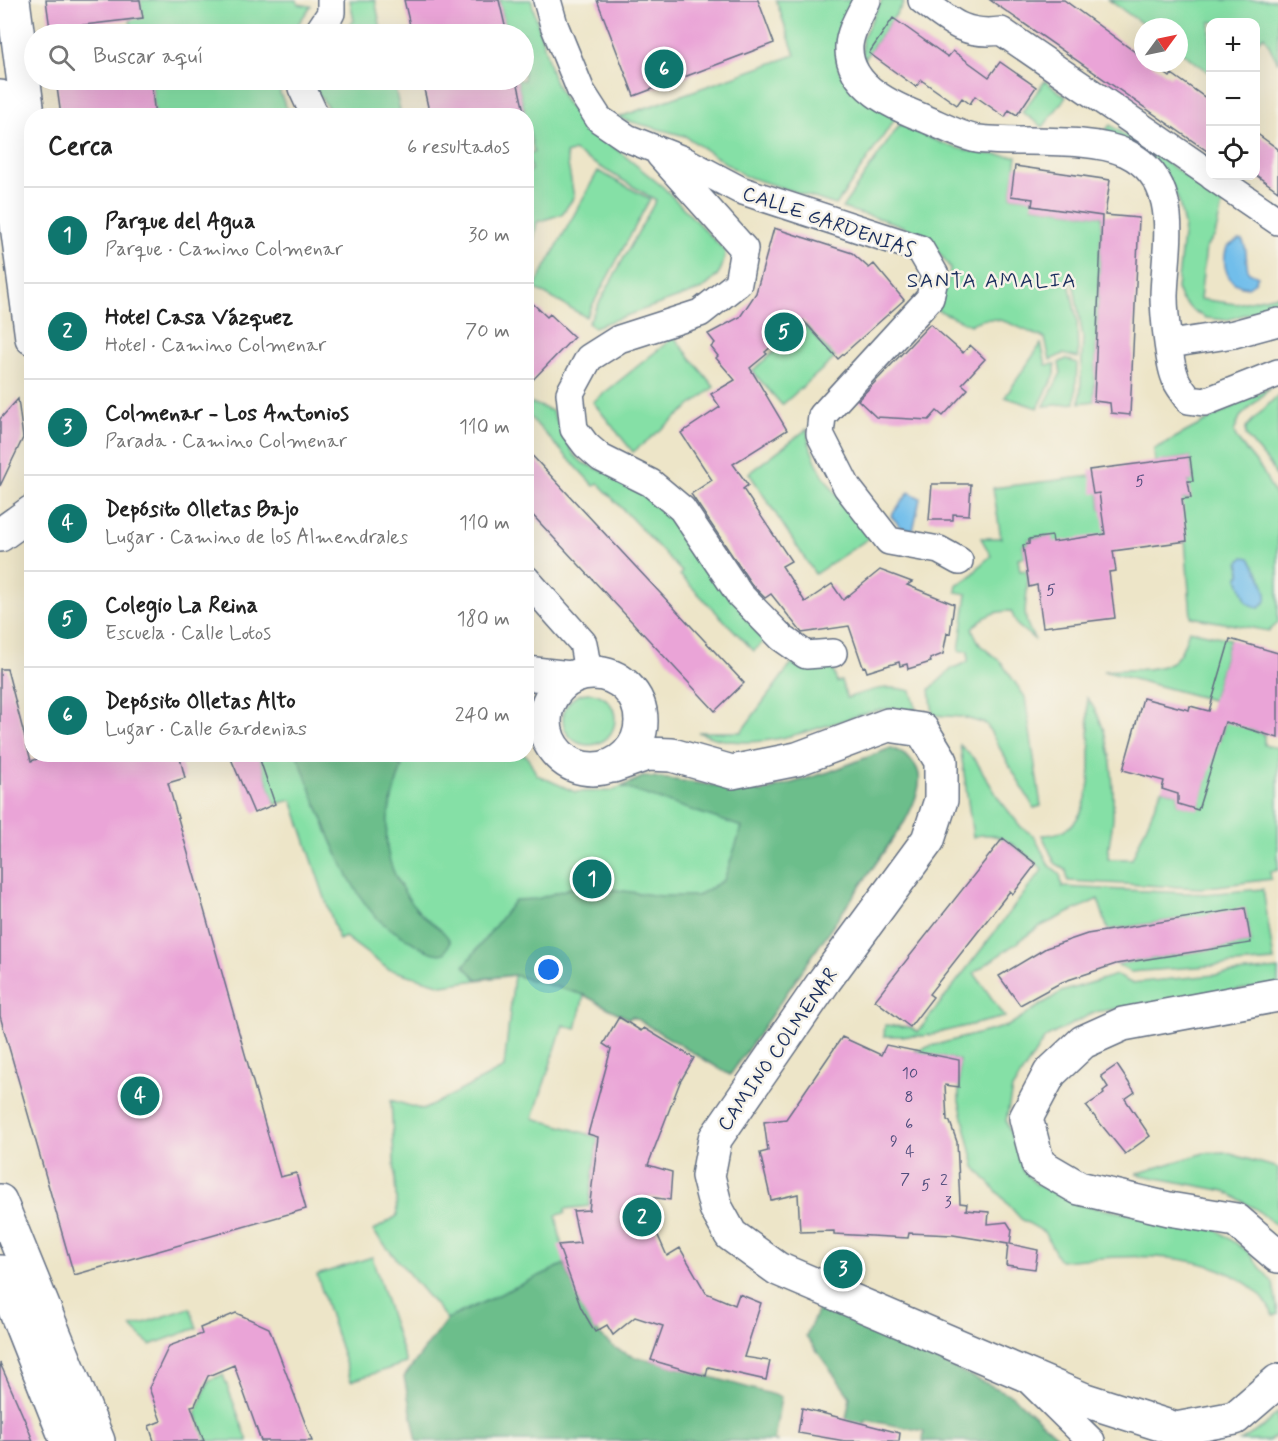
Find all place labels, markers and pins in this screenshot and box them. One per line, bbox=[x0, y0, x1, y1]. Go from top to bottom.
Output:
pin: 6 bbox=[644, 46, 684, 92]
pin: 5 bbox=[764, 310, 804, 354]
pin: 1 bbox=[572, 856, 612, 902]
pin: 4 bbox=[120, 1074, 160, 1118]
pin: 2 bbox=[622, 1194, 662, 1240]
pin: 3 bbox=[824, 1246, 862, 1292]

